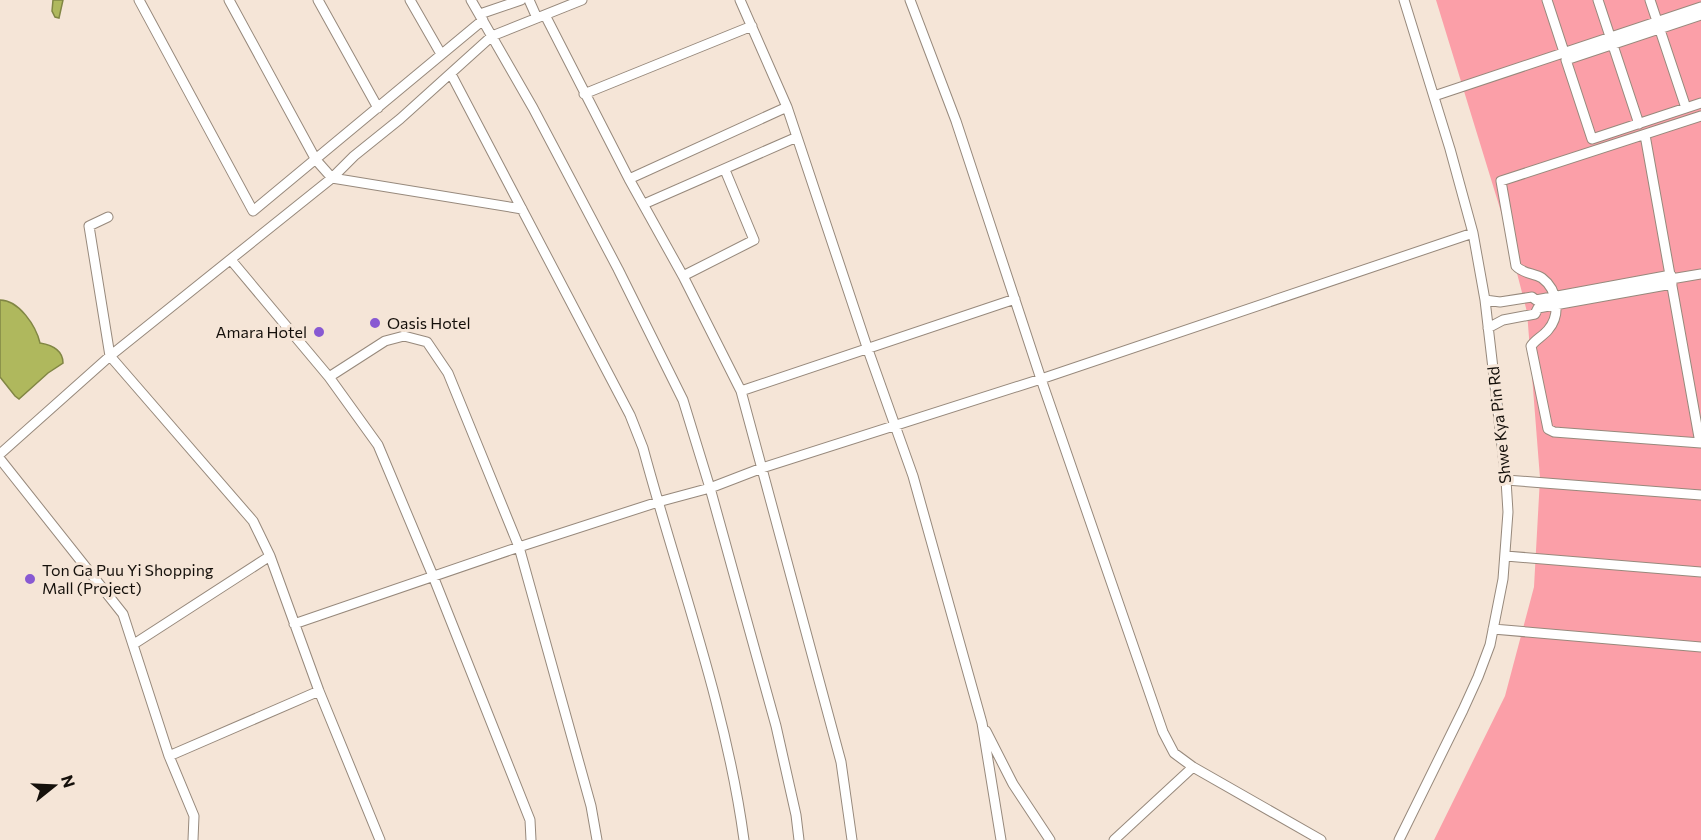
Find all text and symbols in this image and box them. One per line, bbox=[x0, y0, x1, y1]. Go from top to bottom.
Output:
place label: Oasis Hotel bbox=[387, 313, 471, 332]
marker: Oasis Hotel bbox=[368, 316, 382, 330]
place label: Amara Hotel bbox=[216, 322, 307, 341]
marker: Amara Hotel bbox=[312, 325, 326, 339]
street label: Shwe Kya Pin Rd bbox=[1483, 365, 1514, 485]
place label: Ton Ga Puu Yi Shopping Mall (Project) bbox=[42, 560, 214, 597]
marker: Ton Ga Puu Yi Shopping Mall (Project) bbox=[23, 572, 37, 586]
north arrow bbox=[24, 756, 84, 816]
text: N bbox=[58, 773, 80, 790]

